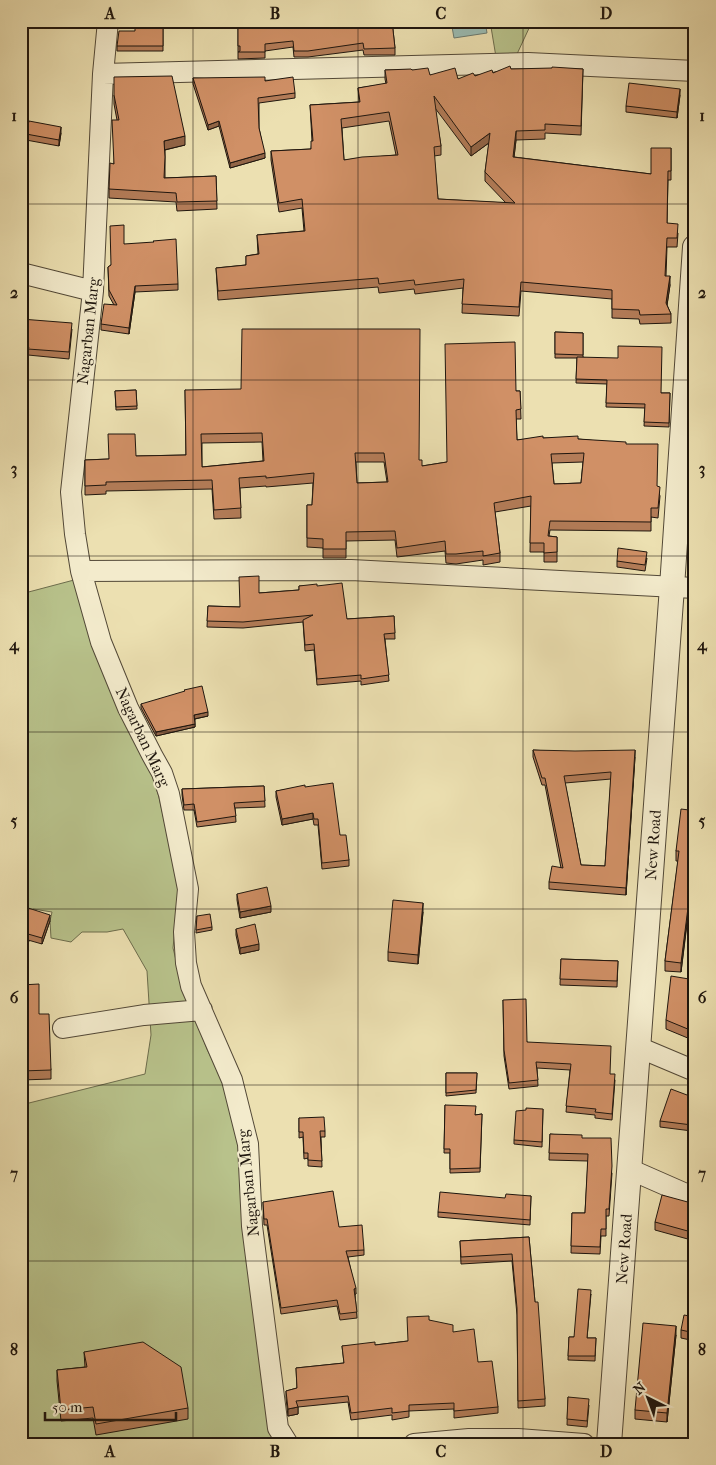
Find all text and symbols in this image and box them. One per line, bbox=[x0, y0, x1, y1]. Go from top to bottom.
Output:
text: A bbox=[104, 4, 116, 23]
text: B bbox=[270, 4, 280, 23]
text: C bbox=[436, 4, 447, 23]
text: D bbox=[600, 4, 612, 23]
text: 1 bbox=[11, 106, 17, 125]
text: 1 bbox=[699, 106, 705, 125]
street label: Nagarban Marg bbox=[73, 276, 103, 386]
text: 2 bbox=[10, 283, 18, 302]
text: 2 bbox=[698, 283, 706, 302]
text: 3 bbox=[11, 459, 17, 479]
text: 3 bbox=[699, 459, 705, 479]
text: 4 bbox=[8, 635, 20, 655]
text: 4 bbox=[696, 635, 708, 655]
street label: Nagarban Marg bbox=[112, 684, 175, 790]
street label: New Road bbox=[641, 809, 665, 881]
text: 5 bbox=[11, 811, 18, 830]
text: 5 bbox=[699, 811, 706, 830]
text: 6 bbox=[10, 988, 19, 1007]
text: 6 bbox=[698, 988, 707, 1007]
street label: Nagarban Marg bbox=[233, 1128, 263, 1238]
text: 7 bbox=[9, 1164, 18, 1183]
text: 7 bbox=[697, 1164, 706, 1183]
street label: New Road bbox=[612, 1213, 636, 1285]
text: 8 bbox=[10, 1340, 18, 1359]
text: 8 bbox=[698, 1340, 706, 1359]
north arrow bbox=[624, 1372, 674, 1422]
text: N bbox=[630, 1379, 650, 1399]
scale bar bbox=[45, 1390, 176, 1422]
text: 50 m bbox=[52, 1398, 83, 1416]
text: A bbox=[104, 1442, 116, 1461]
text: B bbox=[270, 1442, 280, 1461]
text: C bbox=[436, 1442, 447, 1461]
text: D bbox=[600, 1442, 612, 1461]

